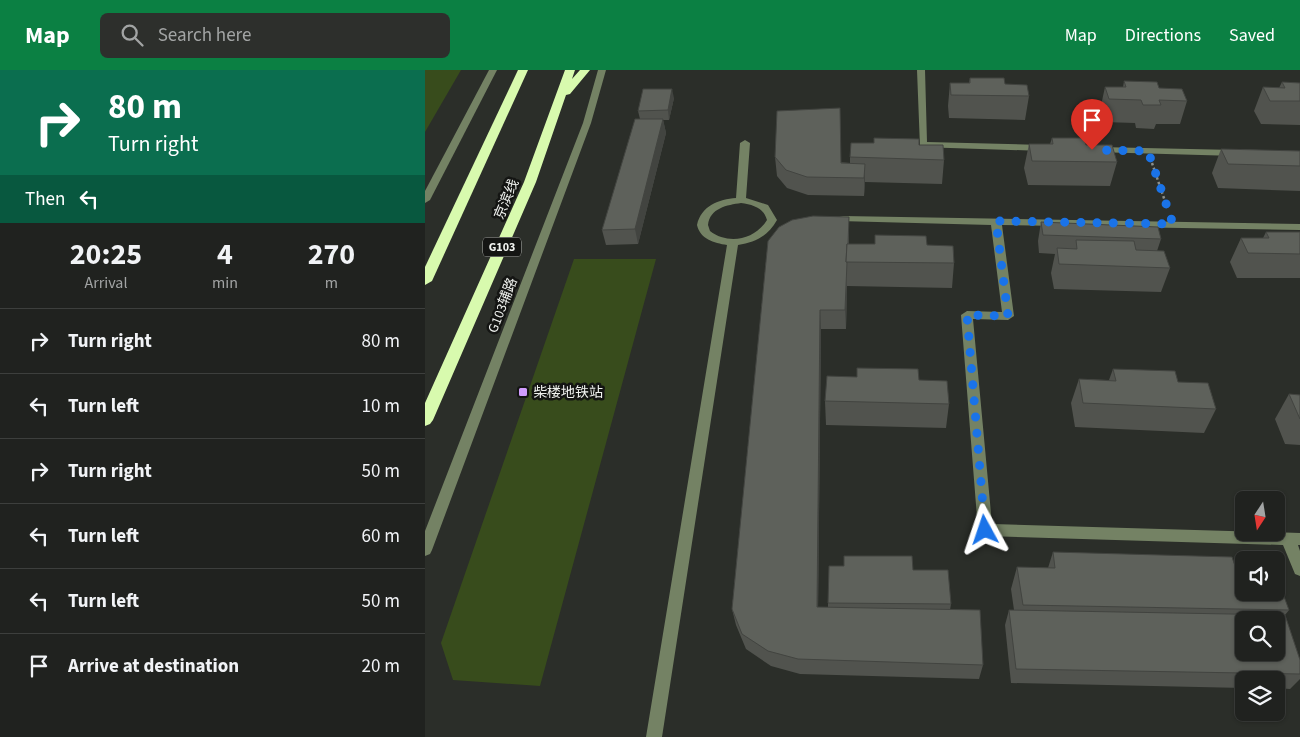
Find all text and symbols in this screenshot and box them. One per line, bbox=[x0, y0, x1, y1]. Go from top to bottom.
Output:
search box bbox=[100, 13, 450, 58]
text: Map bbox=[25, 18, 70, 53]
icon: search bbox=[118, 21, 146, 49]
text: Search here bbox=[158, 22, 251, 49]
text: Map bbox=[1065, 23, 1097, 48]
text: Directions bbox=[1125, 23, 1201, 48]
text: Saved bbox=[1229, 23, 1275, 48]
text: 80 m bbox=[108, 82, 182, 132]
icon: right bbox=[25, 90, 90, 155]
pin bbox=[1071, 99, 1113, 150]
icon: arrive bbox=[1078, 106, 1106, 134]
text: Turn right bbox=[108, 128, 198, 160]
street label: 京滨线 bbox=[490, 176, 524, 223]
icon: left bbox=[75, 185, 103, 213]
text: Then bbox=[25, 186, 65, 213]
text: 20:25 bbox=[70, 233, 142, 276]
text: 4 bbox=[217, 233, 233, 276]
text: 270 bbox=[308, 233, 355, 276]
road number: G103 bbox=[483, 238, 521, 256]
text: Arrival bbox=[84, 272, 127, 294]
text: min bbox=[212, 272, 238, 294]
text: m bbox=[325, 272, 338, 294]
street label: G103辅路 bbox=[483, 275, 523, 336]
icon: right bbox=[25, 327, 53, 355]
text: Turn right bbox=[68, 328, 152, 355]
text: 80 m bbox=[362, 328, 400, 355]
place label: 柴楼地铁站 bbox=[533, 383, 603, 403]
marker: 柴楼地铁站 bbox=[517, 386, 529, 398]
icon: left bbox=[25, 392, 53, 420]
text: Turn left bbox=[68, 393, 139, 420]
text: 10 m bbox=[362, 393, 400, 420]
icon: right bbox=[25, 457, 53, 485]
text: Turn right bbox=[68, 458, 152, 485]
text: 50 m bbox=[362, 458, 400, 485]
north arrow bbox=[1235, 491, 1285, 541]
map controls bbox=[1235, 491, 1285, 721]
position arrow bbox=[958, 503, 1010, 555]
icon: left bbox=[25, 522, 53, 550]
text: Turn left bbox=[68, 523, 139, 550]
text: 60 m bbox=[362, 523, 400, 550]
button: sound bbox=[1235, 551, 1285, 601]
icon: left bbox=[25, 587, 53, 615]
text: Turn left bbox=[68, 588, 139, 615]
text: 50 m bbox=[362, 588, 400, 615]
button: search bbox=[1235, 611, 1285, 661]
icon: arrive bbox=[25, 652, 53, 680]
text: Arrive at destination bbox=[68, 653, 239, 680]
text: 20 m bbox=[362, 653, 400, 680]
button: layers bbox=[1235, 671, 1285, 721]

